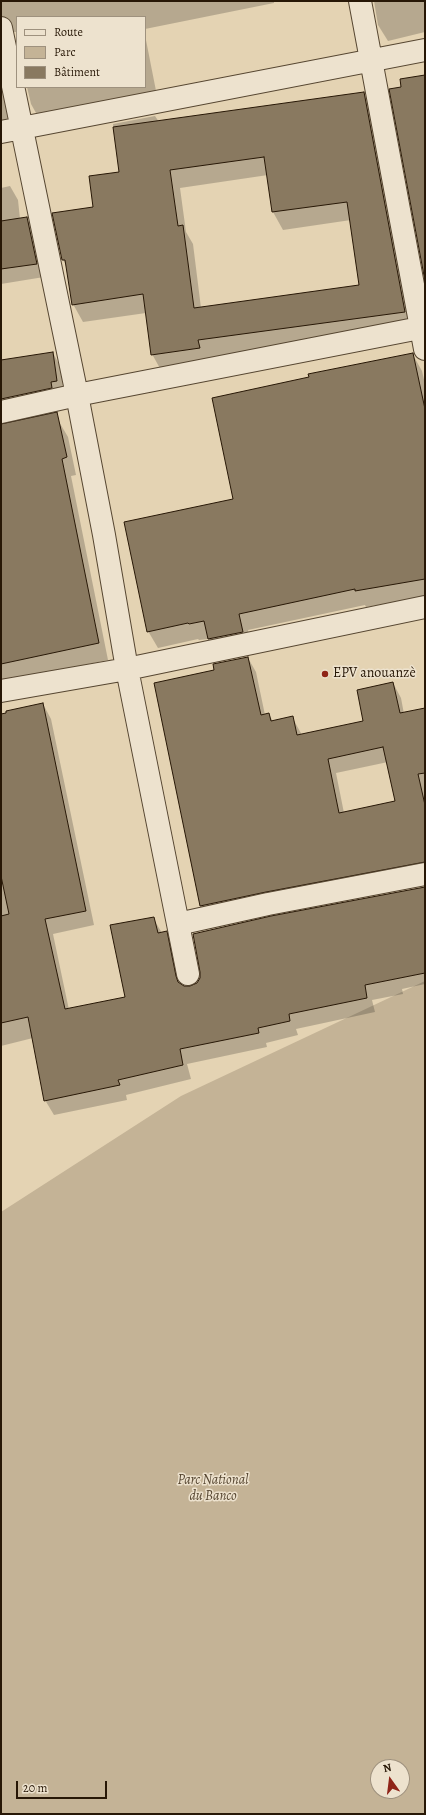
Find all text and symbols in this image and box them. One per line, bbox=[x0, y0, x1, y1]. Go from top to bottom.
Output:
legend bbox=[16, 16, 146, 88]
text: Route bbox=[54, 24, 83, 40]
text: Parc bbox=[54, 44, 76, 60]
text: Bâtiment bbox=[54, 64, 100, 80]
place label: EPV anouanzè bbox=[333, 666, 416, 682]
marker: EPV anouanzè bbox=[320, 669, 330, 679]
park label: Parc National du Banco bbox=[177, 1473, 249, 1506]
north arrow bbox=[370, 1759, 410, 1799]
text: N bbox=[382, 1760, 393, 1776]
scale bar bbox=[18, 1773, 109, 1799]
text: 20 m bbox=[23, 1780, 47, 1796]

